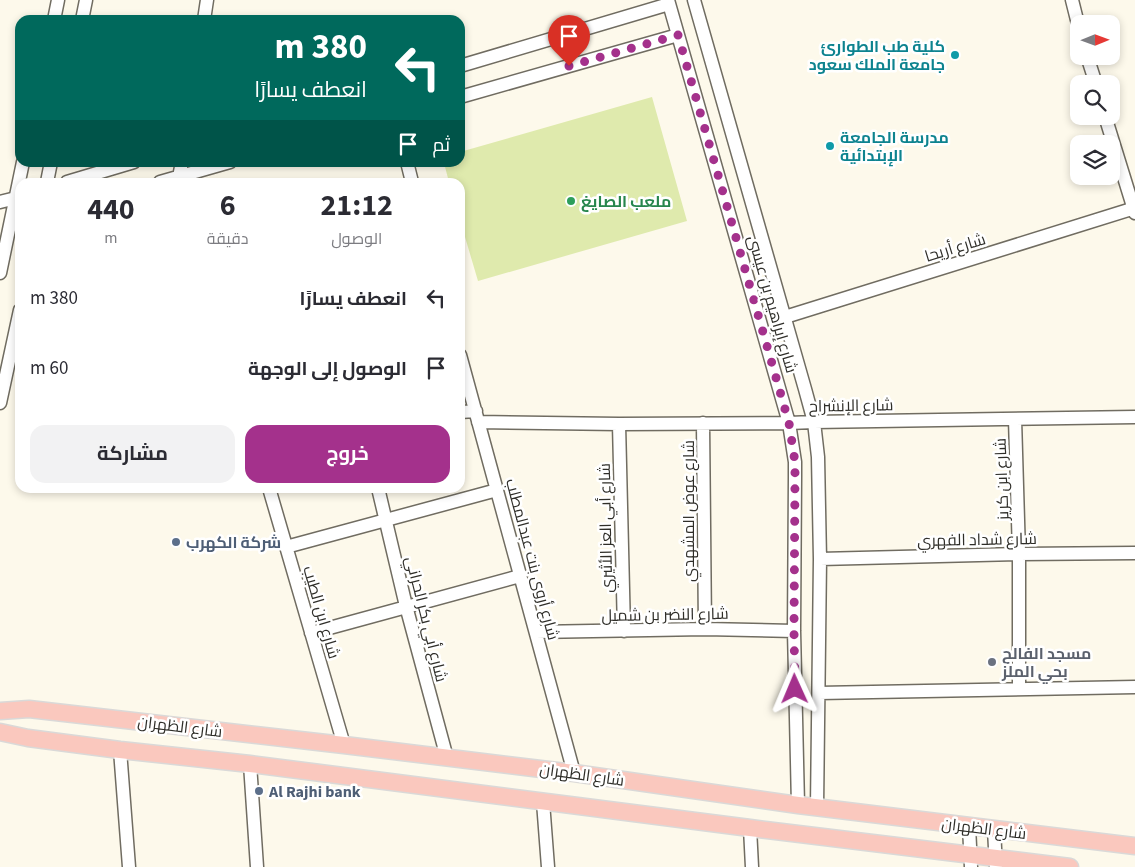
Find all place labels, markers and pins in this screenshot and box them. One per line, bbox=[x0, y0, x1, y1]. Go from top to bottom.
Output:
pin bbox=[548, 15, 590, 66]
place label: كلية طب الطوارئ جامعة الملك سعود bbox=[809, 36, 945, 76]
marker: كلية طب الطوارئ جامعة الملك سعود bbox=[949, 49, 961, 61]
place label: مدرسة الجامعة الإبتدائية bbox=[840, 127, 949, 167]
marker: مدرسة الجامعة الإبتدائية bbox=[824, 140, 836, 152]
place label: ملعب الصايغ bbox=[581, 191, 671, 213]
marker: ملعب الصايغ bbox=[565, 195, 577, 207]
place label: شركة الكهرب bbox=[186, 532, 281, 554]
marker: شركة الكهرب bbox=[170, 536, 182, 548]
place label: مسجد الفالح بحي الملز bbox=[1001, 643, 1091, 684]
marker: مسجد الفالح بحي الملز bbox=[986, 656, 998, 668]
place label: Al Rajhi bank bbox=[268, 781, 361, 803]
marker: Al Rajhi bank bbox=[253, 785, 265, 797]

